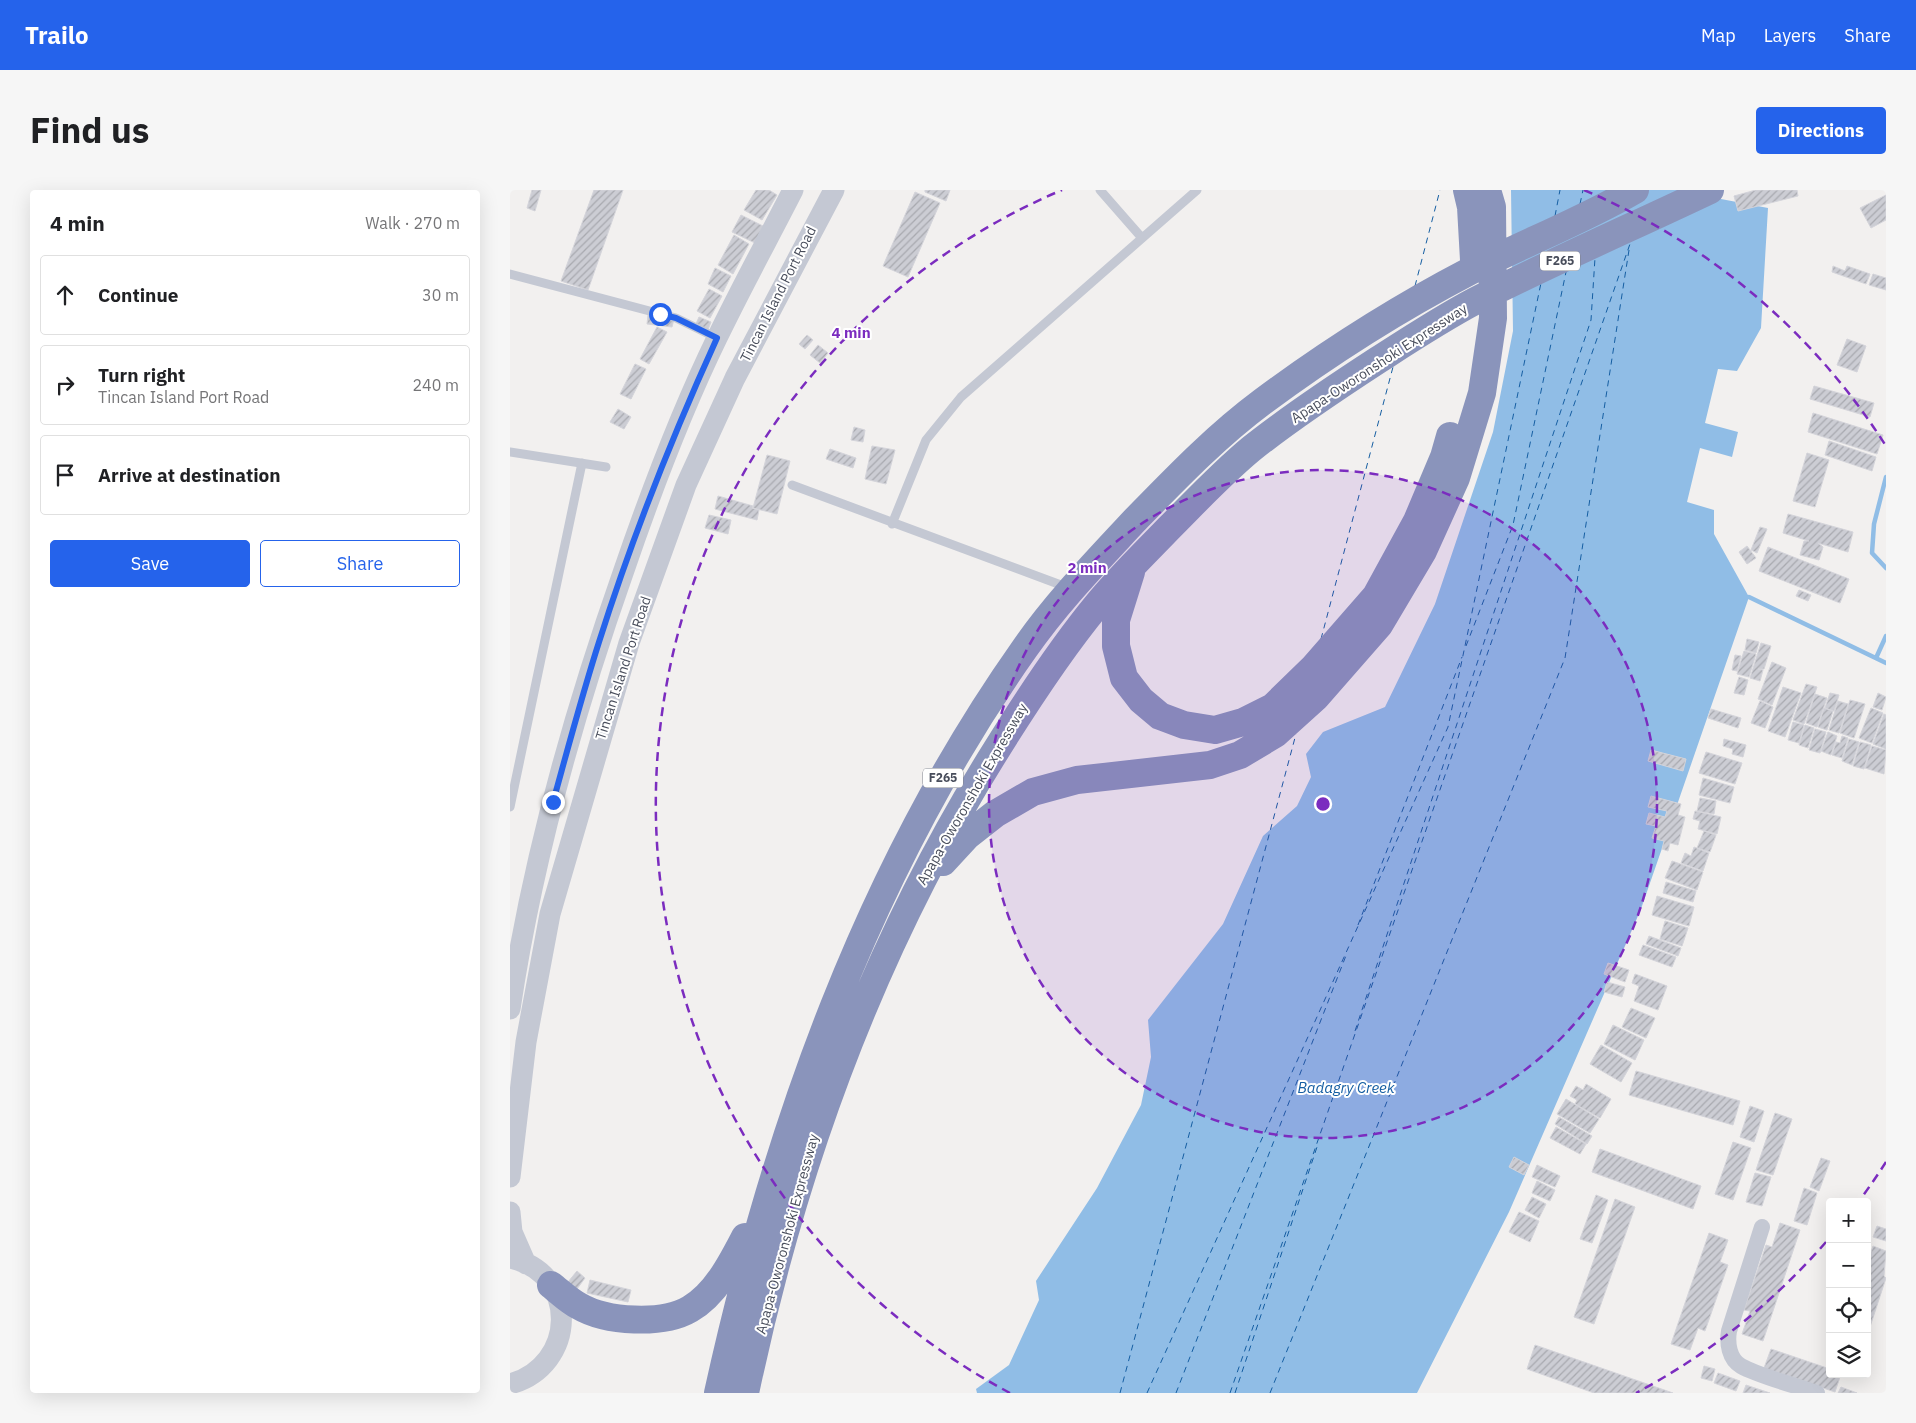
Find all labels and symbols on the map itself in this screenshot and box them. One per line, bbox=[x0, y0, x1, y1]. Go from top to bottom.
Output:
street label: Tincan Island Port Road bbox=[736, 223, 820, 365]
road number: F265 bbox=[1540, 251, 1580, 270]
street label: Apapa-Oworonshoki Expressway bbox=[1287, 299, 1471, 427]
route start bbox=[649, 303, 672, 326]
text: 4 min bbox=[831, 323, 871, 342]
text: 2 min bbox=[1067, 558, 1107, 577]
street label: Tincan Island Port Road bbox=[591, 594, 655, 742]
street label: Apapa-Oworonshoki Expressway bbox=[913, 700, 1031, 888]
road number: F265 bbox=[923, 768, 963, 788]
route end bbox=[542, 791, 565, 814]
centre of rings bbox=[1314, 795, 1332, 813]
water label: Badagry Creek bbox=[1297, 1078, 1395, 1097]
street label: Apapa-Oworonshoki Expressway bbox=[752, 1132, 822, 1336]

